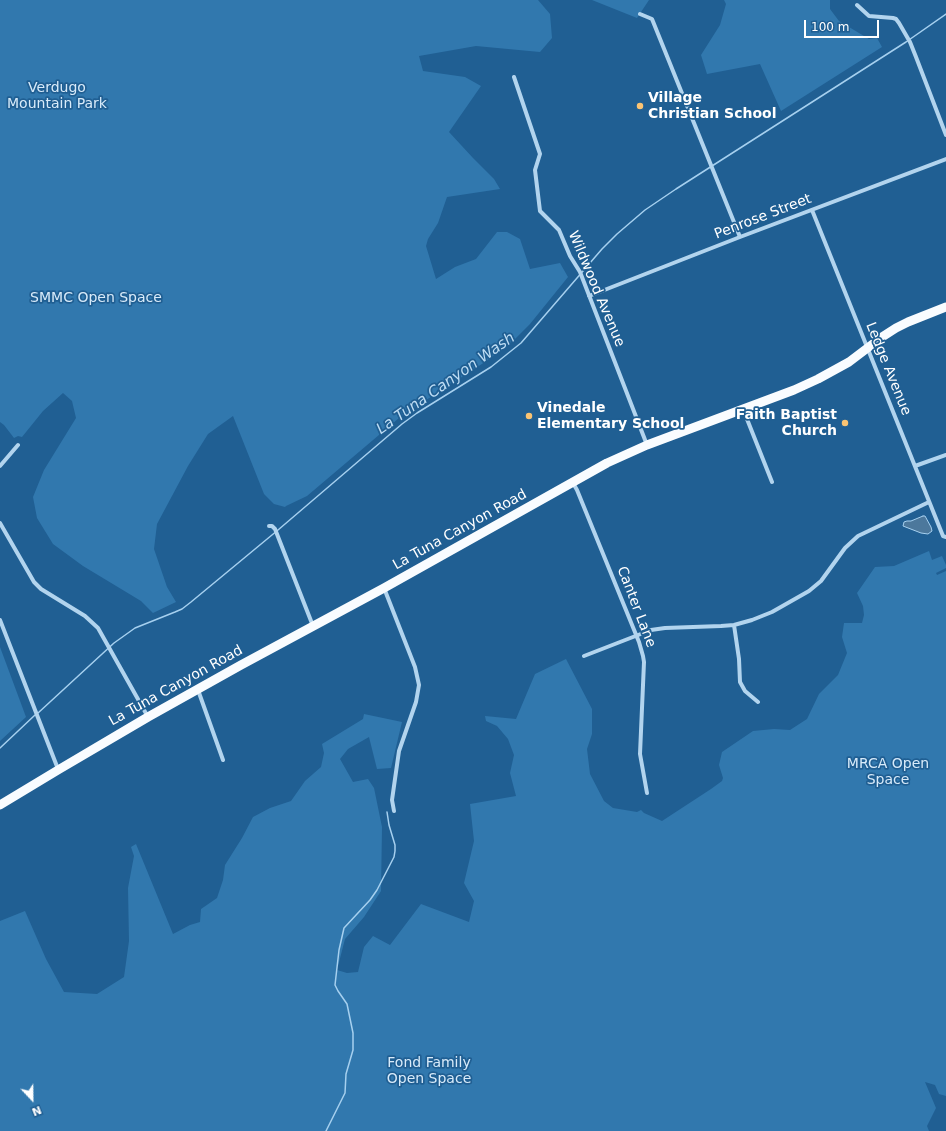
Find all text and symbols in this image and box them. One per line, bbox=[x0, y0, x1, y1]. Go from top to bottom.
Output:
scale bar bbox=[806, 12, 881, 38]
text: 100 m bbox=[811, 20, 849, 34]
park label: Verdugo Mountain Park bbox=[7, 80, 107, 112]
place label: Village Christian School bbox=[648, 90, 776, 122]
marker: Village Christian School bbox=[635, 101, 645, 111]
street label: Penrose Street bbox=[712, 191, 814, 243]
street label: Wildwood Avenue bbox=[564, 229, 628, 349]
park label: SMMC Open Space bbox=[30, 290, 162, 306]
street label: Ledge Avenue bbox=[862, 320, 914, 418]
water label: La Tuna Canyon Wash bbox=[373, 329, 519, 439]
place label: Vinedale Elementary School bbox=[537, 400, 684, 432]
place label: Faith Baptist Church bbox=[736, 407, 837, 440]
marker: Vinedale Elementary School bbox=[524, 411, 534, 421]
marker: Faith Baptist Church bbox=[840, 418, 850, 428]
street label: La Tuna Canyon Road bbox=[390, 486, 530, 574]
street label: Canter Lane bbox=[613, 564, 659, 650]
street label: La Tuna Canyon Road bbox=[106, 642, 246, 730]
park label: MRCA Open Space bbox=[847, 756, 929, 788]
park label: Fond Family Open Space bbox=[387, 1055, 471, 1088]
north arrow bbox=[12, 1079, 52, 1119]
text: N bbox=[30, 1103, 43, 1118]

